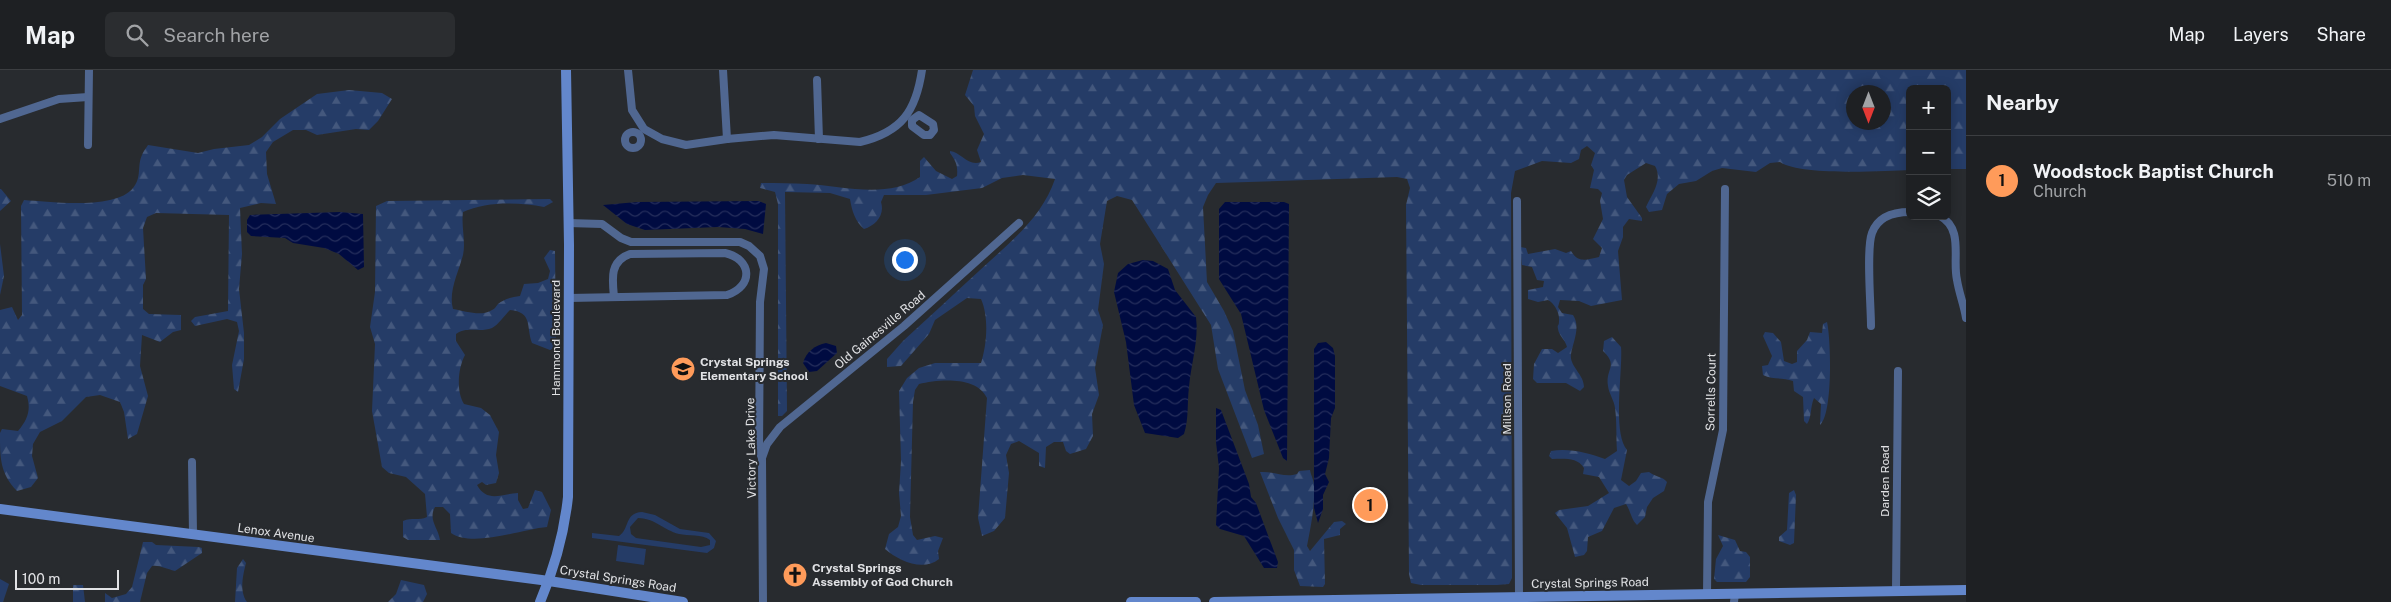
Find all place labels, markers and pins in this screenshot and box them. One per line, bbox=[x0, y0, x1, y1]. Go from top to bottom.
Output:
place label: Crystal Springs Elementary School bbox=[700, 355, 809, 383]
school or university icon: Crystal Springs Elementary School bbox=[670, 356, 696, 382]
pin: 1 bbox=[1354, 486, 1386, 524]
place label: Crystal Springs Assembly of God Church bbox=[812, 561, 953, 589]
church icon: Crystal Springs Assembly of God Church bbox=[782, 562, 808, 588]

